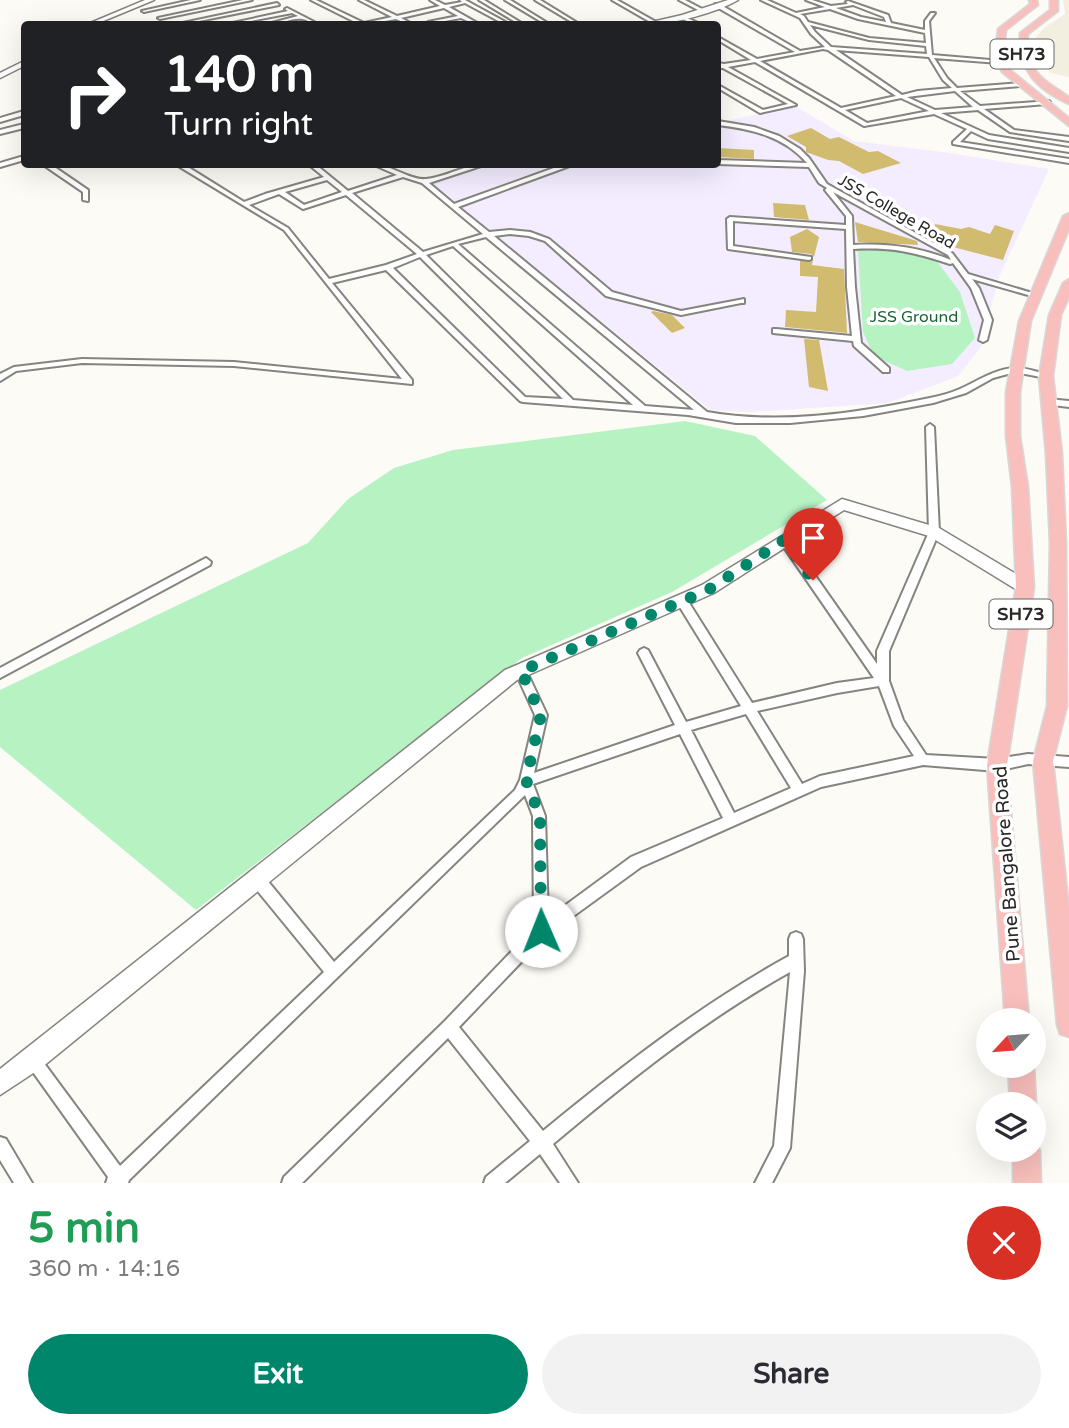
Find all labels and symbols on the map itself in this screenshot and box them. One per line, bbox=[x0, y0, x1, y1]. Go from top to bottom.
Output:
road number: SH73 bbox=[990, 40, 1054, 68]
street label: JSS College Road bbox=[834, 170, 959, 254]
park label: JSS Ground bbox=[870, 307, 958, 327]
pin bbox=[783, 508, 843, 580]
road number: SH73 bbox=[990, 600, 1052, 628]
street label: Pune Bangalore Road bbox=[989, 765, 1025, 963]
position arrow bbox=[504, 894, 578, 968]
north arrow bbox=[976, 1008, 1046, 1078]

